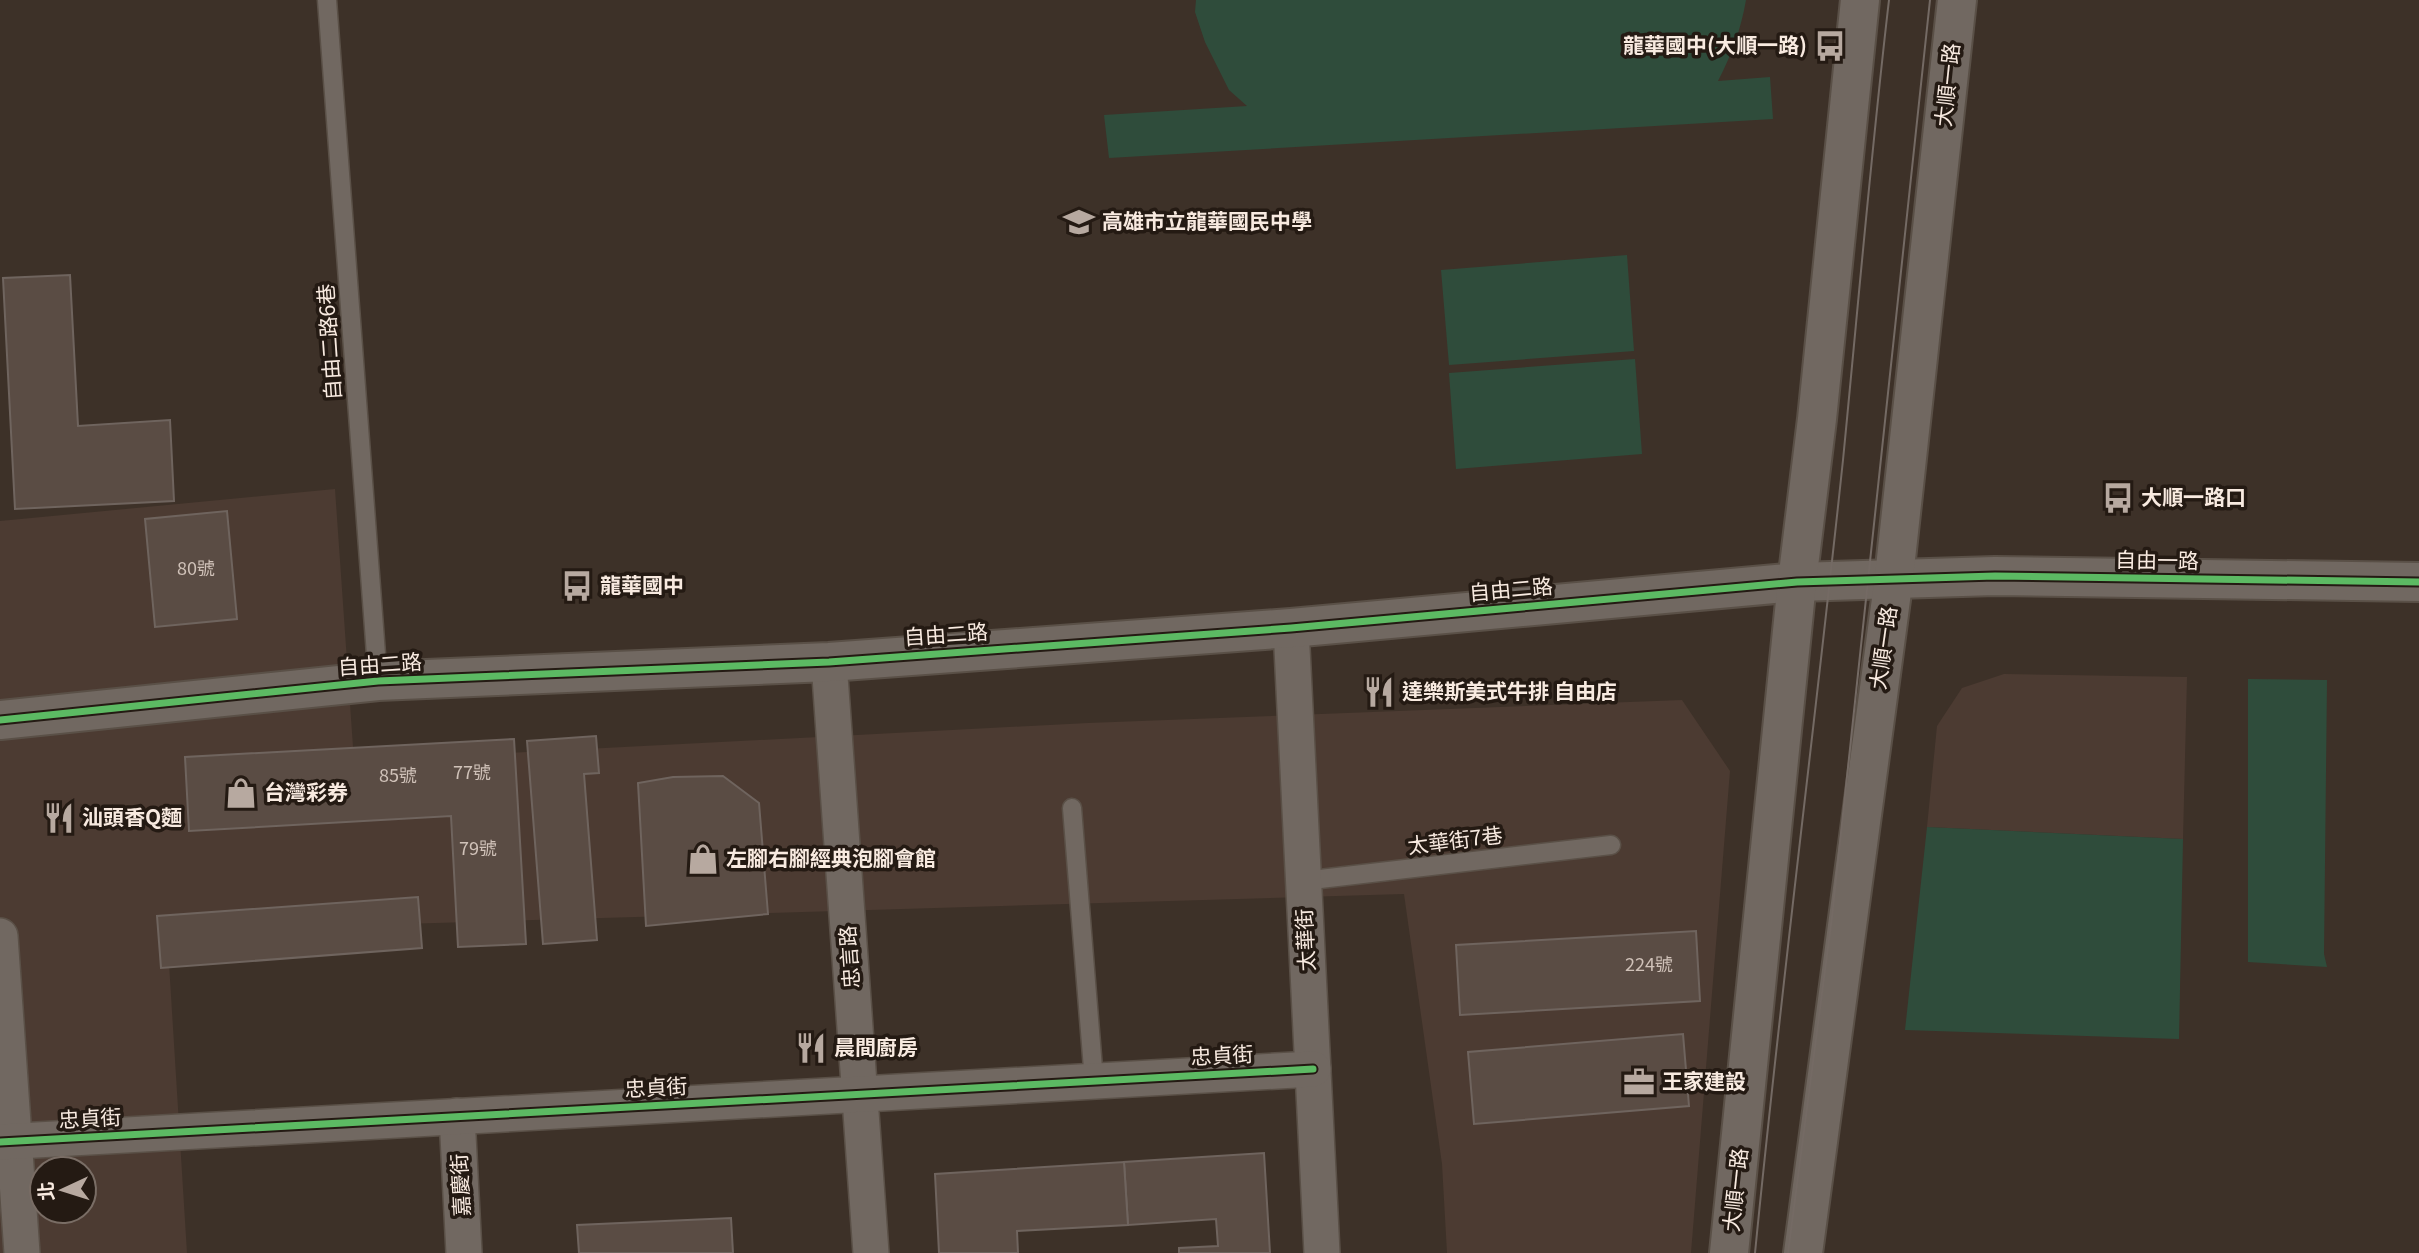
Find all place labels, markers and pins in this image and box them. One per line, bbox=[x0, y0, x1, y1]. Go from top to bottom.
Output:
place label: 龍華國中(大順一路) bbox=[1623, 29, 1807, 59]
bus stop icon: 龍華國中(大順一路) bbox=[1813, 29, 1847, 63]
school or university icon: 高雄市立龍華國民中學 bbox=[1062, 205, 1096, 239]
place label: 高雄市立龍華國民中學 bbox=[1102, 205, 1312, 235]
bus stop icon: 大順一路口 bbox=[2101, 481, 2135, 515]
place label: 大順一路口 bbox=[2141, 481, 2246, 511]
bus stop icon: 龍華國中 bbox=[560, 569, 594, 603]
place label: 龍華國中 bbox=[600, 569, 684, 599]
restaurant icon: 達樂斯美式牛排 自由店 bbox=[1362, 675, 1396, 709]
place label: 達樂斯美式牛排 自由店 bbox=[1402, 675, 1617, 705]
shop icon: 台灣彩券 bbox=[224, 776, 258, 810]
place label: 台灣彩券 bbox=[264, 776, 348, 806]
restaurant icon: 汕頭香Q麵 bbox=[42, 801, 76, 835]
place label: 汕頭香Q麵 bbox=[82, 801, 182, 831]
shop icon: 左腳右腳經典泡腳會館 bbox=[686, 842, 720, 876]
place label: 左腳右腳經典泡腳會館 bbox=[726, 842, 936, 872]
restaurant icon: 晨間廚房 bbox=[794, 1031, 828, 1065]
place label: 晨間廚房 bbox=[834, 1031, 918, 1061]
office icon: 王家建設 bbox=[1622, 1065, 1656, 1099]
place label: 王家建設 bbox=[1662, 1065, 1746, 1095]

